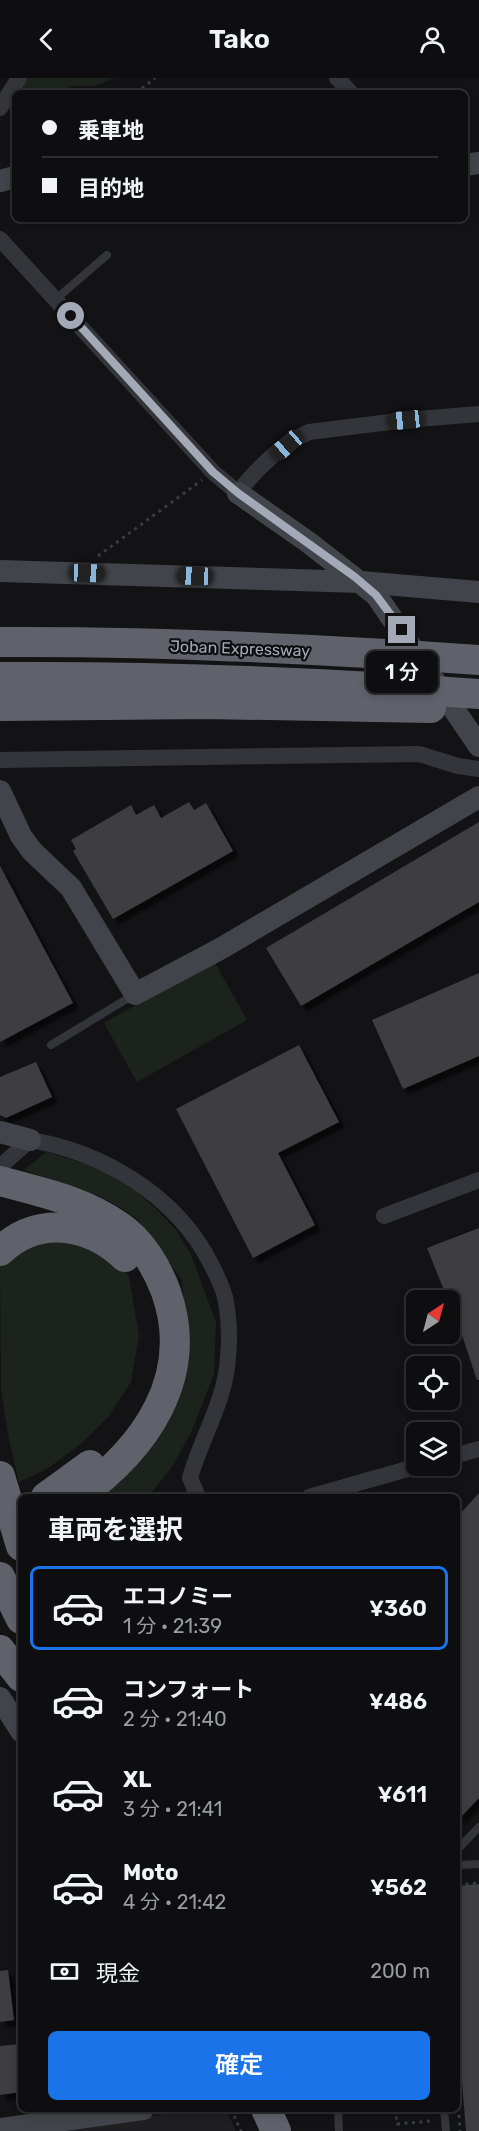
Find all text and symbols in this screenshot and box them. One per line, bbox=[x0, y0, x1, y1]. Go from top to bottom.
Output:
icon: back bbox=[30, 23, 63, 56]
text: Tako bbox=[209, 23, 270, 55]
icon: person bbox=[416, 23, 449, 56]
text: 乗車地 bbox=[78, 117, 144, 144]
text: 目的地 bbox=[78, 175, 144, 202]
route start bbox=[57, 302, 84, 329]
car bbox=[387, 409, 425, 431]
car bbox=[268, 426, 306, 464]
car bbox=[69, 563, 105, 583]
car bbox=[177, 566, 213, 586]
route end bbox=[388, 616, 415, 643]
street label: Joban Expressway bbox=[170, 637, 311, 660]
callout: 1 分 bbox=[366, 651, 438, 693]
text: 1 分 bbox=[385, 660, 419, 684]
north arrow bbox=[406, 1290, 460, 1344]
map controls bbox=[406, 1290, 460, 1476]
button: locate bbox=[406, 1356, 460, 1410]
button: layers bbox=[406, 1422, 460, 1476]
text: 車両を選択 bbox=[48, 1514, 183, 1546]
icon: car bbox=[51, 1581, 105, 1635]
text: エコノミー bbox=[123, 1583, 233, 1610]
text: ¥360 bbox=[369, 1595, 427, 1622]
text: 1 分 · 21:39 bbox=[123, 1614, 222, 1638]
icon: car bbox=[51, 1674, 105, 1728]
text: コンフォート bbox=[123, 1676, 254, 1703]
text: ¥486 bbox=[369, 1688, 427, 1715]
text: 2 分 · 21:40 bbox=[123, 1707, 227, 1731]
text: XL bbox=[123, 1766, 151, 1793]
icon: car bbox=[51, 1767, 105, 1821]
text: ¥611 bbox=[378, 1781, 427, 1808]
text: 3 分 · 21:41 bbox=[123, 1797, 222, 1821]
text: Moto bbox=[123, 1859, 178, 1886]
icon: car bbox=[51, 1860, 105, 1914]
text: ¥562 bbox=[370, 1874, 427, 1901]
text: 4 分 · 21:42 bbox=[123, 1890, 226, 1914]
icon: cash bbox=[48, 1955, 81, 1988]
text: 200 m bbox=[370, 1959, 430, 1983]
text: 現金 bbox=[96, 1960, 140, 1987]
button: 確定 bbox=[48, 2031, 430, 2100]

